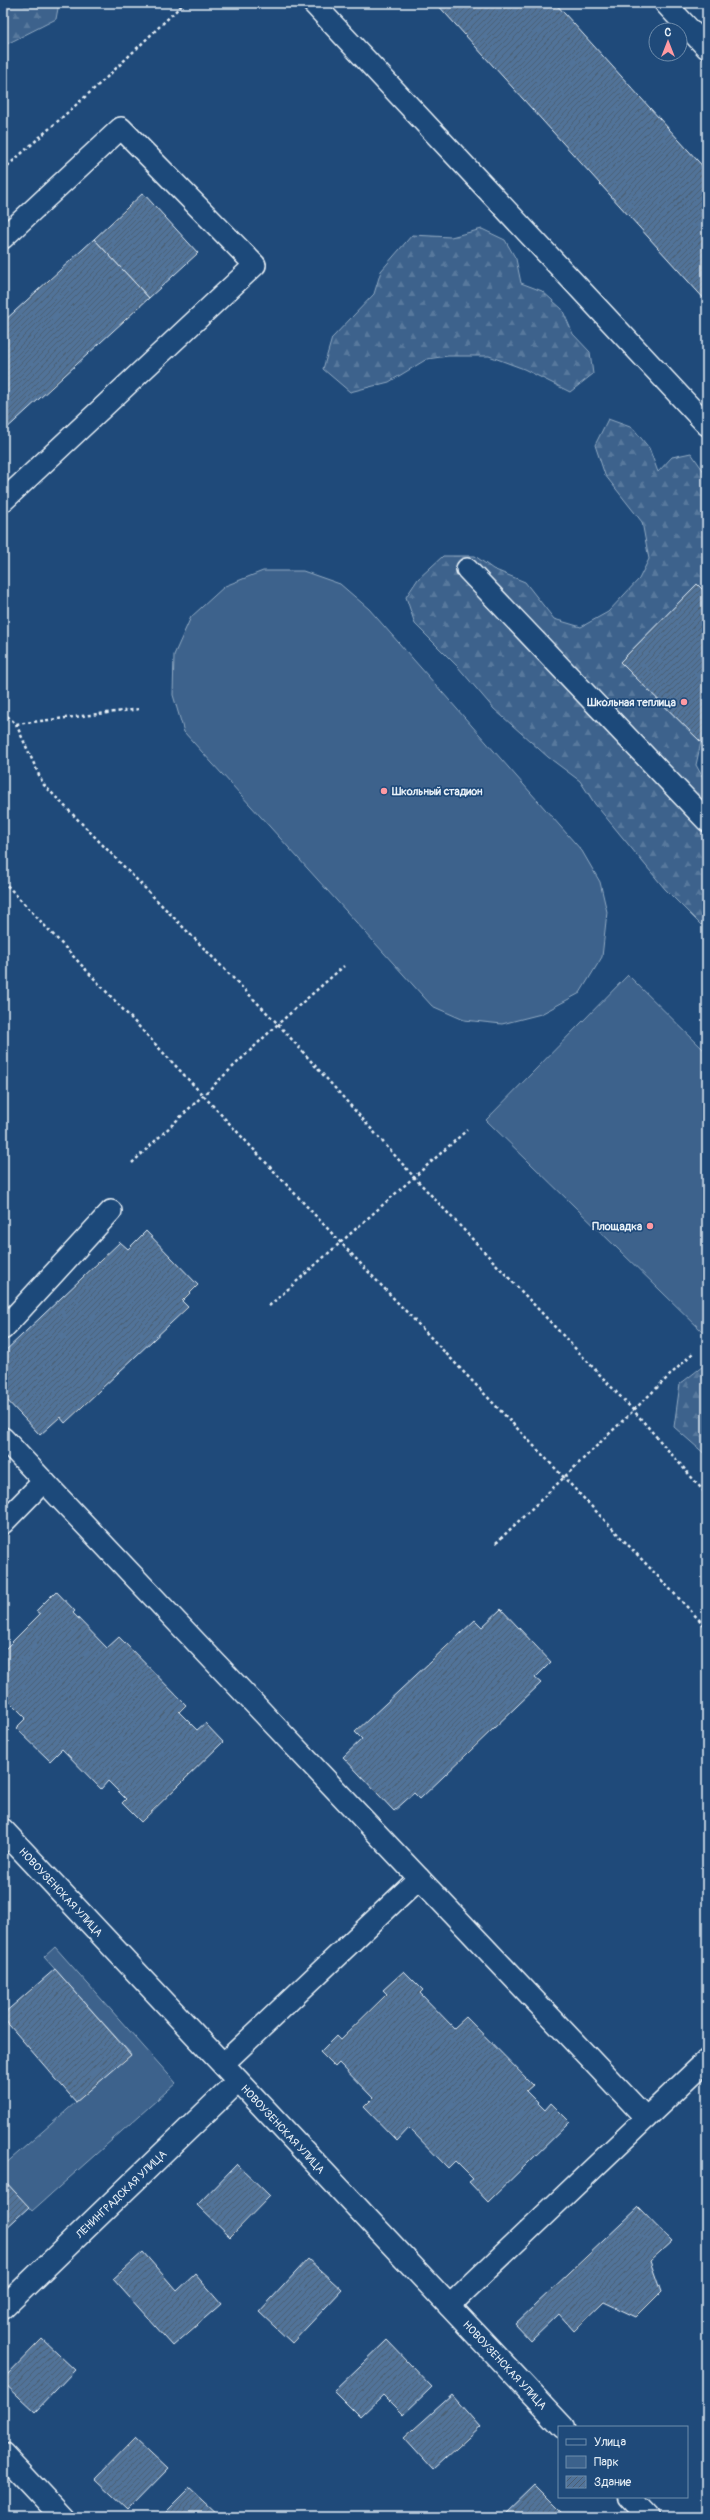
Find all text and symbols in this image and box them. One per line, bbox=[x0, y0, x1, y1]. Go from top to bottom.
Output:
north arrow bbox=[648, 22, 688, 62]
text: С bbox=[665, 26, 672, 39]
place label: Школьная теплица bbox=[586, 696, 676, 709]
marker: Школьная теплица bbox=[679, 697, 689, 707]
place label: Школьный стадион bbox=[391, 785, 483, 798]
marker: Школьный стадион bbox=[379, 786, 389, 796]
place label: Площадка bbox=[592, 1220, 642, 1233]
marker: Площадка bbox=[645, 1221, 655, 1231]
street label: НОВОУЗЕНСКАЯ УЛИЦА bbox=[16, 1845, 105, 1939]
street label: НОВОУЗЕНСКАЯ УЛИЦА bbox=[238, 2082, 327, 2176]
street label: ЛЕНИНГРАДСКАЯ УЛИЦА bbox=[73, 2148, 169, 2242]
street label: НОВОУЗЕНСКАЯ УЛИЦА bbox=[460, 2318, 549, 2412]
legend bbox=[558, 2426, 688, 2498]
text: Улица bbox=[594, 2435, 626, 2450]
text: Парк bbox=[594, 2455, 619, 2470]
text: Здание bbox=[594, 2475, 631, 2490]

